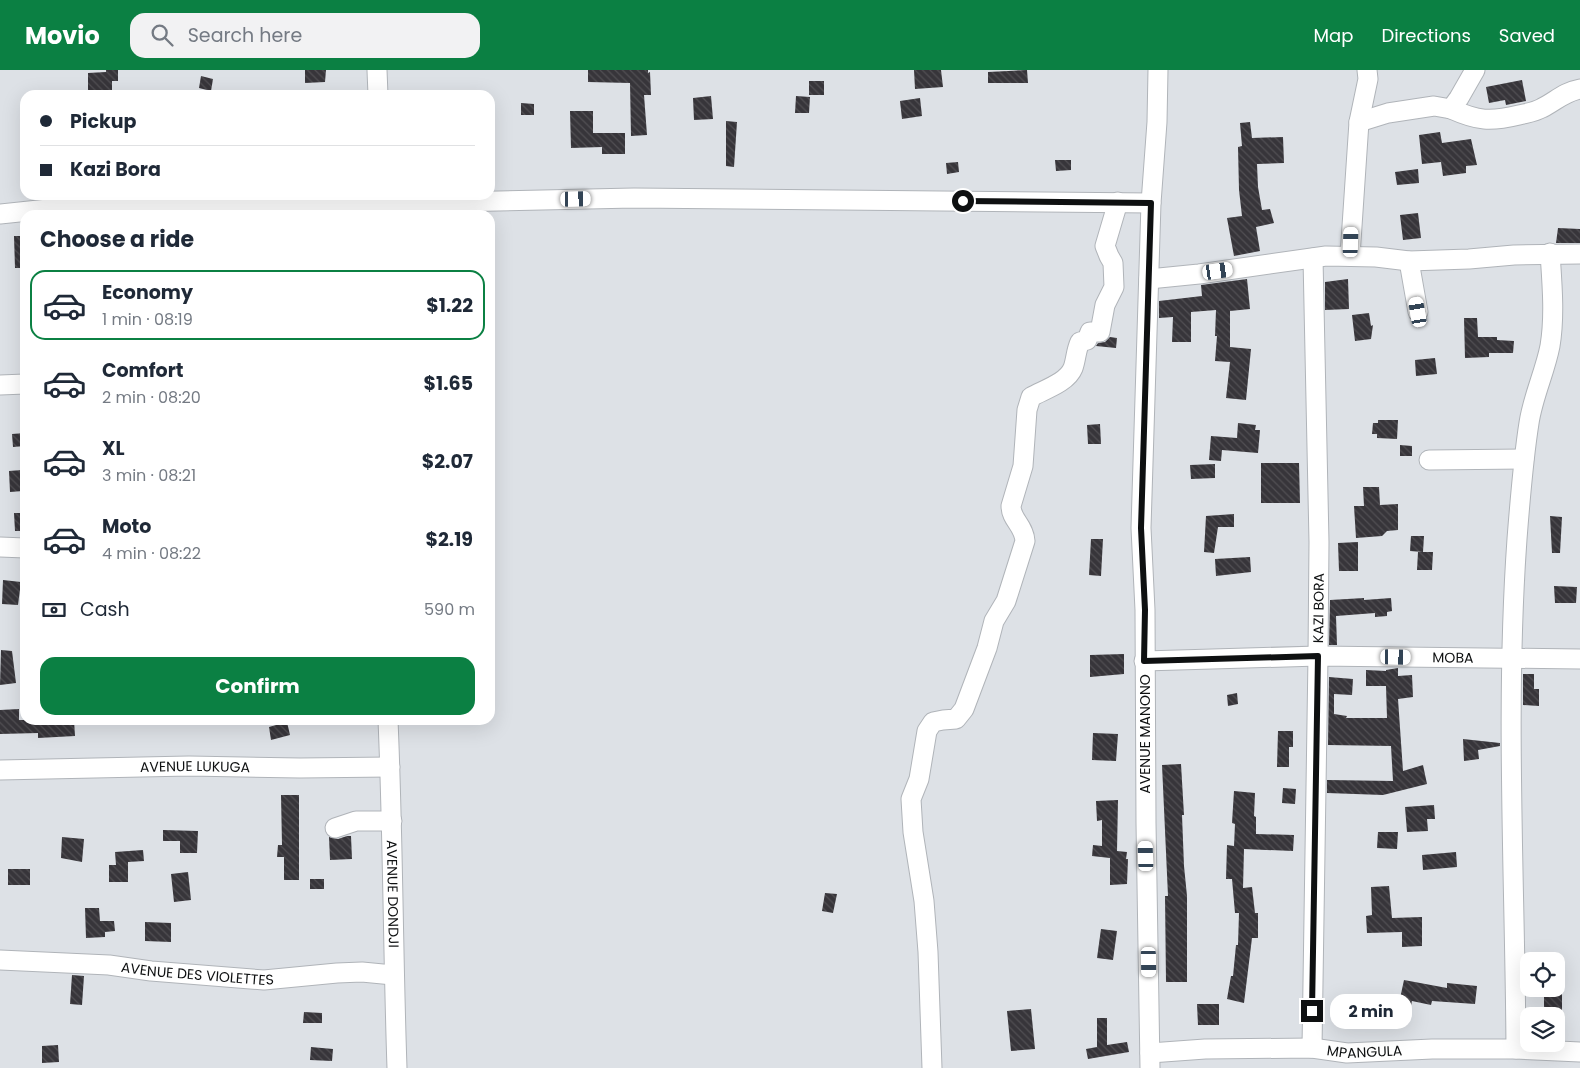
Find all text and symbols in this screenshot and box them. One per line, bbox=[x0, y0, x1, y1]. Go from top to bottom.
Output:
search box bbox=[130, 13, 480, 58]
text: Movio bbox=[25, 19, 100, 52]
icon: search bbox=[148, 21, 176, 49]
text: Search here bbox=[188, 22, 302, 49]
text: Map bbox=[1314, 23, 1353, 48]
text: Directions bbox=[1381, 23, 1471, 48]
text: Saved bbox=[1499, 23, 1555, 48]
text: Pickup bbox=[70, 108, 136, 135]
text: Kazi Bora bbox=[70, 156, 161, 183]
route start bbox=[952, 190, 974, 212]
car bbox=[560, 191, 591, 207]
text: Choose a ride bbox=[40, 224, 194, 255]
car bbox=[1342, 227, 1359, 257]
car bbox=[1202, 261, 1233, 281]
text: Economy bbox=[102, 279, 193, 306]
icon: car bbox=[42, 283, 87, 328]
text: $1.22 bbox=[426, 292, 473, 319]
car bbox=[1408, 296, 1427, 328]
text: 1 min · 08:19 bbox=[102, 308, 193, 331]
text: Comfort bbox=[102, 357, 184, 384]
icon: car bbox=[42, 361, 87, 406]
text: $1.65 bbox=[424, 370, 473, 397]
text: 2 min · 08:20 bbox=[102, 386, 201, 409]
text: XL bbox=[102, 435, 125, 462]
icon: car bbox=[42, 439, 87, 484]
text: $2.07 bbox=[422, 448, 473, 475]
text: 3 min · 08:21 bbox=[102, 464, 196, 487]
text: Moto bbox=[102, 513, 151, 540]
icon: car bbox=[42, 517, 87, 562]
text: $2.19 bbox=[425, 526, 473, 553]
text: 4 min · 08:22 bbox=[102, 542, 201, 565]
street label: KAZI BORA bbox=[1308, 573, 1329, 643]
icon: cash bbox=[40, 596, 68, 624]
text: Cash bbox=[80, 596, 130, 623]
text: 590 m bbox=[424, 598, 475, 621]
street label: MOBA bbox=[1432, 647, 1474, 668]
car bbox=[1380, 649, 1411, 665]
button: Confirm bbox=[40, 657, 475, 715]
street label: AVENUE MANONO bbox=[1135, 674, 1155, 794]
street label: AVENUE LUKUGA bbox=[140, 756, 250, 777]
street label: AVENUE DONDJI bbox=[382, 840, 404, 948]
car bbox=[1137, 841, 1154, 871]
car bbox=[1141, 947, 1156, 977]
map controls bbox=[1520, 952, 1565, 1052]
button: locate bbox=[1520, 952, 1565, 997]
street label: AVENUE DES VIOLETTES bbox=[120, 957, 275, 990]
callout: 2 min bbox=[1330, 994, 1412, 1028]
route end bbox=[1301, 1000, 1323, 1022]
text: 2 min bbox=[1349, 1000, 1393, 1023]
button: layers bbox=[1520, 1007, 1565, 1052]
street label: MPANGULA bbox=[1326, 1040, 1403, 1063]

